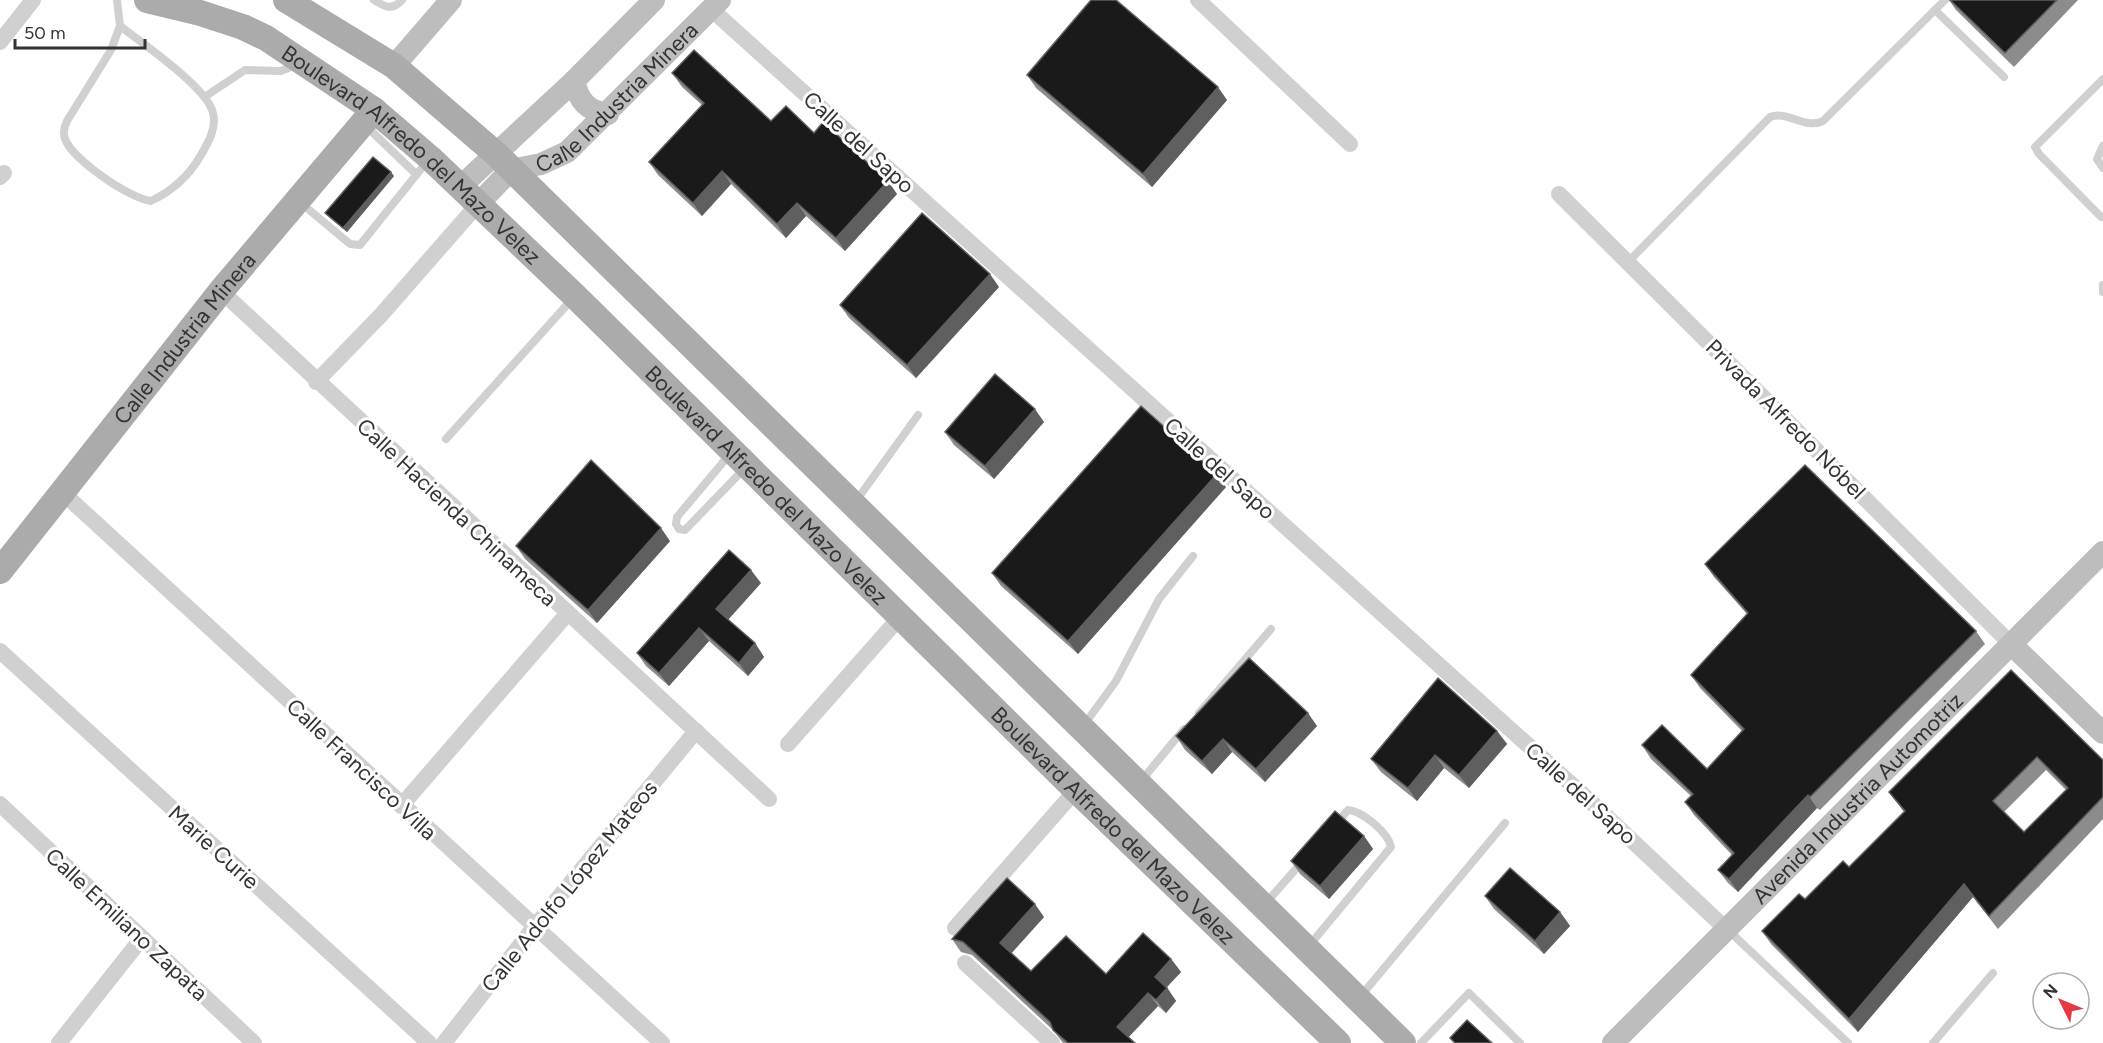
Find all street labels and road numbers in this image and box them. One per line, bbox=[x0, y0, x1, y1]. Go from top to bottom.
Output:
street label: Calle Industria Minera bbox=[531, 17, 704, 179]
street label: Boulevard Alfredo del Mazo Velez bbox=[276, 39, 546, 270]
street label: Calle del Sapo bbox=[798, 86, 920, 199]
street label: Calle Industria Minera bbox=[108, 247, 262, 430]
street label: Privada Alfredo Nóbel bbox=[1700, 334, 1871, 505]
street label: Boulevard Alfredo del Mazo Velez bbox=[639, 360, 893, 611]
street label: Calle del Sapo bbox=[1159, 412, 1281, 525]
street label: Calle Hacienda Chinameca bbox=[351, 413, 562, 612]
street label: Avenida Industria Automotriz bbox=[1747, 687, 1969, 910]
street label: Calle Francisco Villa bbox=[281, 693, 442, 846]
street label: Boulevard Alfredo del Mazo Velez bbox=[985, 701, 1241, 950]
street label: Calle del Sapo bbox=[1520, 737, 1642, 850]
street label: Calle Adolfo López Mateos bbox=[476, 775, 663, 997]
street label: Marie Curie bbox=[163, 800, 265, 895]
street label: Calle Emiliano Zapata bbox=[40, 842, 213, 1006]

